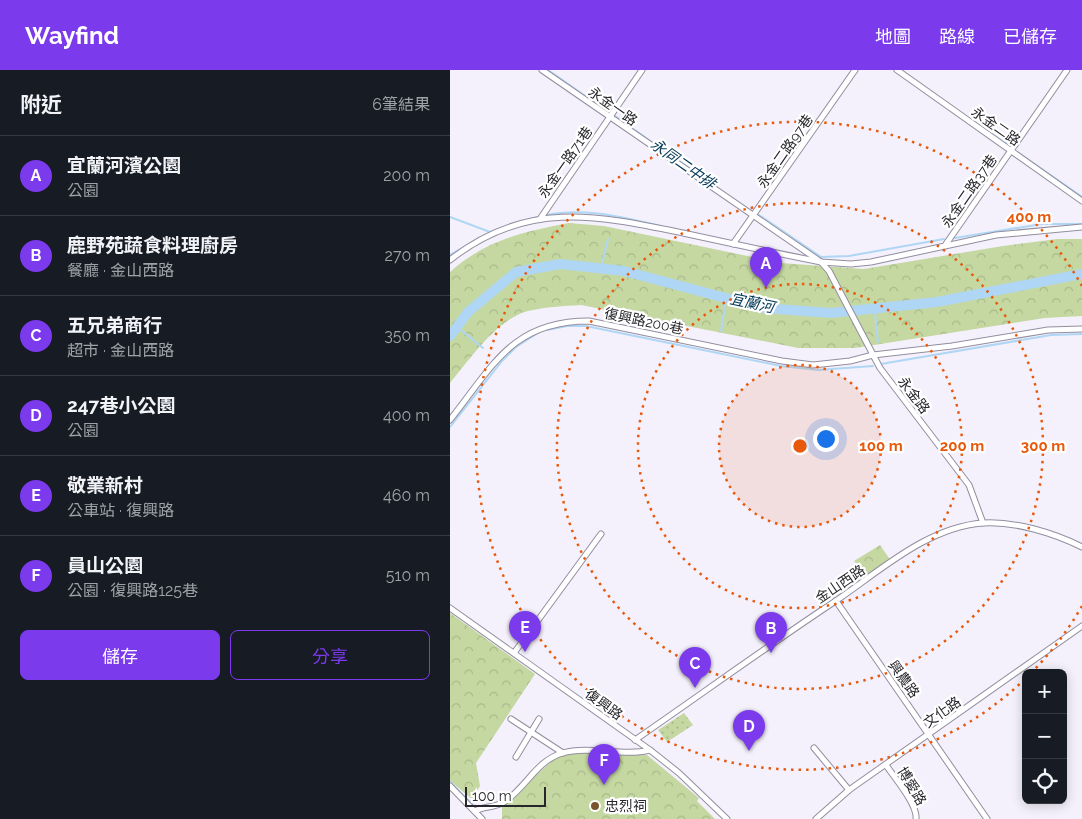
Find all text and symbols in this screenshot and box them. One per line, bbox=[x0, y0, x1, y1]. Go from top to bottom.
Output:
text: Wayfind bbox=[25, 21, 119, 50]
text: 地圖 bbox=[875, 26, 911, 47]
text: 路線 bbox=[939, 26, 975, 47]
text: 已儲存 bbox=[1003, 26, 1057, 47]
street label: 永金一路 bbox=[585, 83, 641, 129]
text: 附近 bbox=[20, 92, 62, 117]
text: 6筆結果 bbox=[372, 95, 430, 114]
street label: 永金二路 bbox=[968, 103, 1024, 149]
street label: 永金二路97巷 bbox=[754, 111, 816, 191]
street label: 永金一路71巷 bbox=[535, 123, 595, 201]
water label: 永同二中排 bbox=[647, 135, 721, 194]
street label: 永金二路37巷 bbox=[938, 152, 1000, 230]
text: 宜蘭河濱公園 bbox=[67, 154, 181, 176]
text: A bbox=[31, 166, 41, 185]
text: 200 m bbox=[383, 166, 430, 185]
text: 公園 bbox=[67, 181, 99, 200]
text: 400 m bbox=[1007, 208, 1051, 226]
text: 鹿野苑蔬食料理廚房 bbox=[67, 234, 238, 256]
text: B bbox=[31, 246, 41, 265]
text: 270 m bbox=[385, 246, 430, 265]
pin: A bbox=[750, 247, 782, 288]
text: 餐廳 · 金山西路 bbox=[67, 261, 174, 280]
water label: 宜蘭河 bbox=[728, 290, 779, 317]
street label: 復興路200巷 bbox=[603, 305, 685, 337]
text: 五兄弟商行 bbox=[67, 314, 162, 336]
text: C bbox=[31, 326, 41, 345]
text: 350 m bbox=[384, 326, 430, 345]
text: 超市 · 金山西路 bbox=[67, 341, 174, 360]
street label: 永金路 bbox=[895, 373, 933, 417]
text: 247巷小公園 bbox=[67, 394, 175, 416]
text: D bbox=[30, 406, 42, 425]
text: 400 m bbox=[383, 406, 430, 425]
text: 公園 bbox=[67, 421, 99, 440]
your location bbox=[813, 426, 839, 452]
centre of rings bbox=[791, 437, 809, 455]
text: 100 m bbox=[859, 437, 903, 455]
text: 200 m bbox=[940, 437, 984, 455]
text: 300 m bbox=[1021, 437, 1065, 455]
text: 敬業新村 bbox=[67, 474, 143, 496]
text: E bbox=[31, 486, 41, 505]
text: 460 m bbox=[383, 486, 430, 505]
text: 公車站 · 復興路 bbox=[67, 501, 174, 520]
text: 員山公園 bbox=[67, 554, 143, 576]
street label: 金山西路 bbox=[812, 562, 868, 606]
text: F bbox=[31, 566, 41, 585]
text: 510 m bbox=[386, 566, 430, 585]
text: 公園 · 復興路125巷 bbox=[67, 581, 198, 600]
pin: E bbox=[509, 611, 541, 652]
pin: B bbox=[755, 612, 787, 653]
button: 儲存 bbox=[20, 630, 220, 680]
button: 分享 bbox=[230, 630, 430, 680]
pin: C bbox=[679, 647, 711, 688]
street label: 興農路 bbox=[885, 657, 923, 701]
map controls bbox=[1022, 669, 1067, 804]
button: + bbox=[1022, 669, 1067, 714]
street label: 復興路 bbox=[582, 685, 626, 723]
street label: 文化路 bbox=[920, 693, 964, 731]
pin: D bbox=[733, 710, 765, 751]
button: − bbox=[1022, 714, 1067, 759]
pin: F bbox=[588, 744, 620, 785]
button: locate bbox=[1022, 759, 1067, 804]
street label: 博愛路 bbox=[894, 764, 930, 808]
scale bar bbox=[465, 784, 546, 807]
text: 100 m bbox=[472, 788, 512, 804]
place label: 忠烈祠 bbox=[605, 798, 647, 814]
marker: 忠烈祠 bbox=[589, 800, 601, 812]

